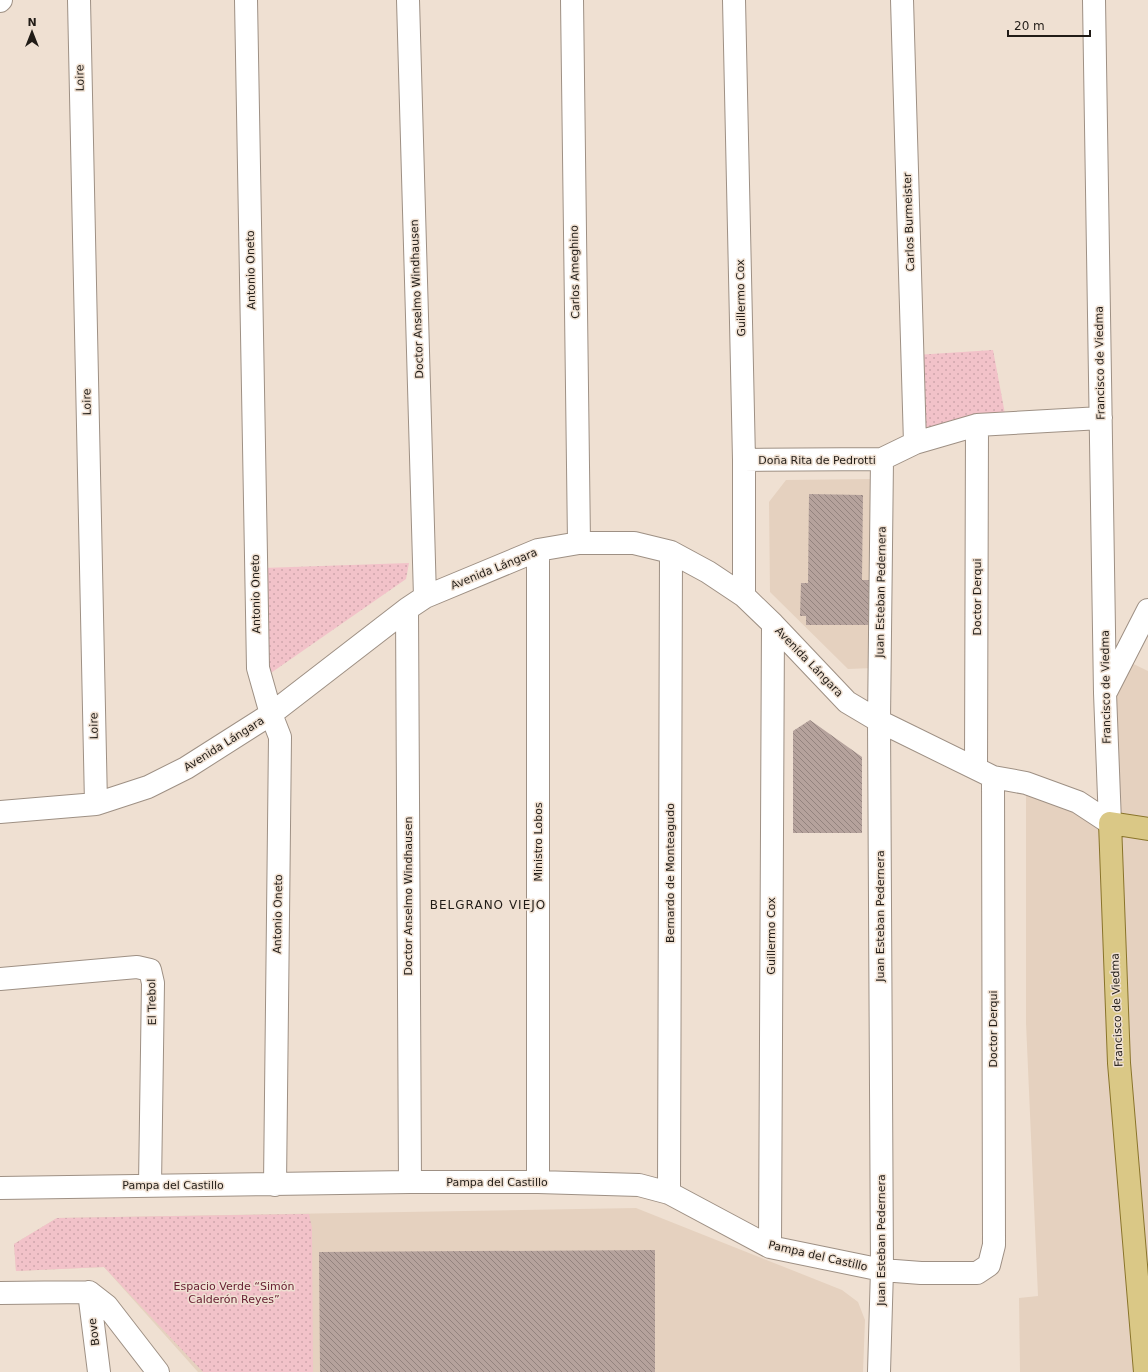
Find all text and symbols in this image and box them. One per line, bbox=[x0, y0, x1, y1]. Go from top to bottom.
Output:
north arrow bbox=[12, 12, 52, 52]
scale bar bbox=[1008, 12, 1090, 38]
text: N bbox=[27, 16, 37, 29]
text: 20 m bbox=[1014, 19, 1045, 33]
street label: Loire bbox=[73, 64, 87, 92]
street label: Carlos Burmeister bbox=[901, 172, 917, 272]
street label: Doctor Anselmo Windhausen bbox=[408, 219, 426, 379]
street label: Carlos Ameghino bbox=[568, 225, 582, 319]
street label: Antonio Oneto bbox=[244, 230, 258, 310]
street label: Guillermo Cox bbox=[734, 259, 748, 337]
street label: Francisco de Viedma bbox=[1093, 306, 1107, 420]
street label: Loire bbox=[80, 388, 94, 416]
street label: Doña Rita de Pedrotti bbox=[758, 454, 876, 467]
street label: Juan Esteban Pedernera bbox=[873, 526, 889, 659]
street label: Avenida Lángara bbox=[449, 546, 539, 592]
street label: Antonio Oneto bbox=[249, 554, 263, 634]
street label: Doctor Derqui bbox=[971, 559, 984, 635]
street label: Avenida Lángara bbox=[772, 624, 846, 700]
street label: Francisco de Viedma bbox=[1099, 630, 1113, 744]
street label: Loire bbox=[87, 712, 101, 740]
street label: Avenida Lángara bbox=[181, 714, 267, 774]
street label: Ministro Lobos bbox=[532, 802, 545, 882]
street label: Bernardo de Monteagudo bbox=[664, 803, 677, 943]
street label: Doctor Anselmo Windhausen bbox=[402, 816, 415, 976]
street label: Juan Esteban Pedernera bbox=[874, 850, 887, 983]
street label: Antonio Oneto bbox=[271, 874, 285, 954]
street label: Guillermo Cox bbox=[765, 897, 778, 975]
district label: BELGRANO VIEJO bbox=[430, 898, 546, 912]
street label: Francisco de Viedma bbox=[1109, 953, 1125, 1067]
street label: El Trebol bbox=[145, 979, 159, 1025]
street label: Doctor Derqui bbox=[987, 991, 1000, 1067]
street label: Juan Esteban Pedernera bbox=[875, 1174, 888, 1307]
street label: Pampa del Castillo bbox=[446, 1176, 548, 1189]
street label: Pampa del Castillo bbox=[122, 1179, 224, 1192]
street label: Pampa del Castillo bbox=[767, 1238, 869, 1274]
park label: Espacio Verde “Simón Calderón Reyes” bbox=[174, 1280, 294, 1306]
street label: Bove bbox=[86, 1317, 102, 1346]

